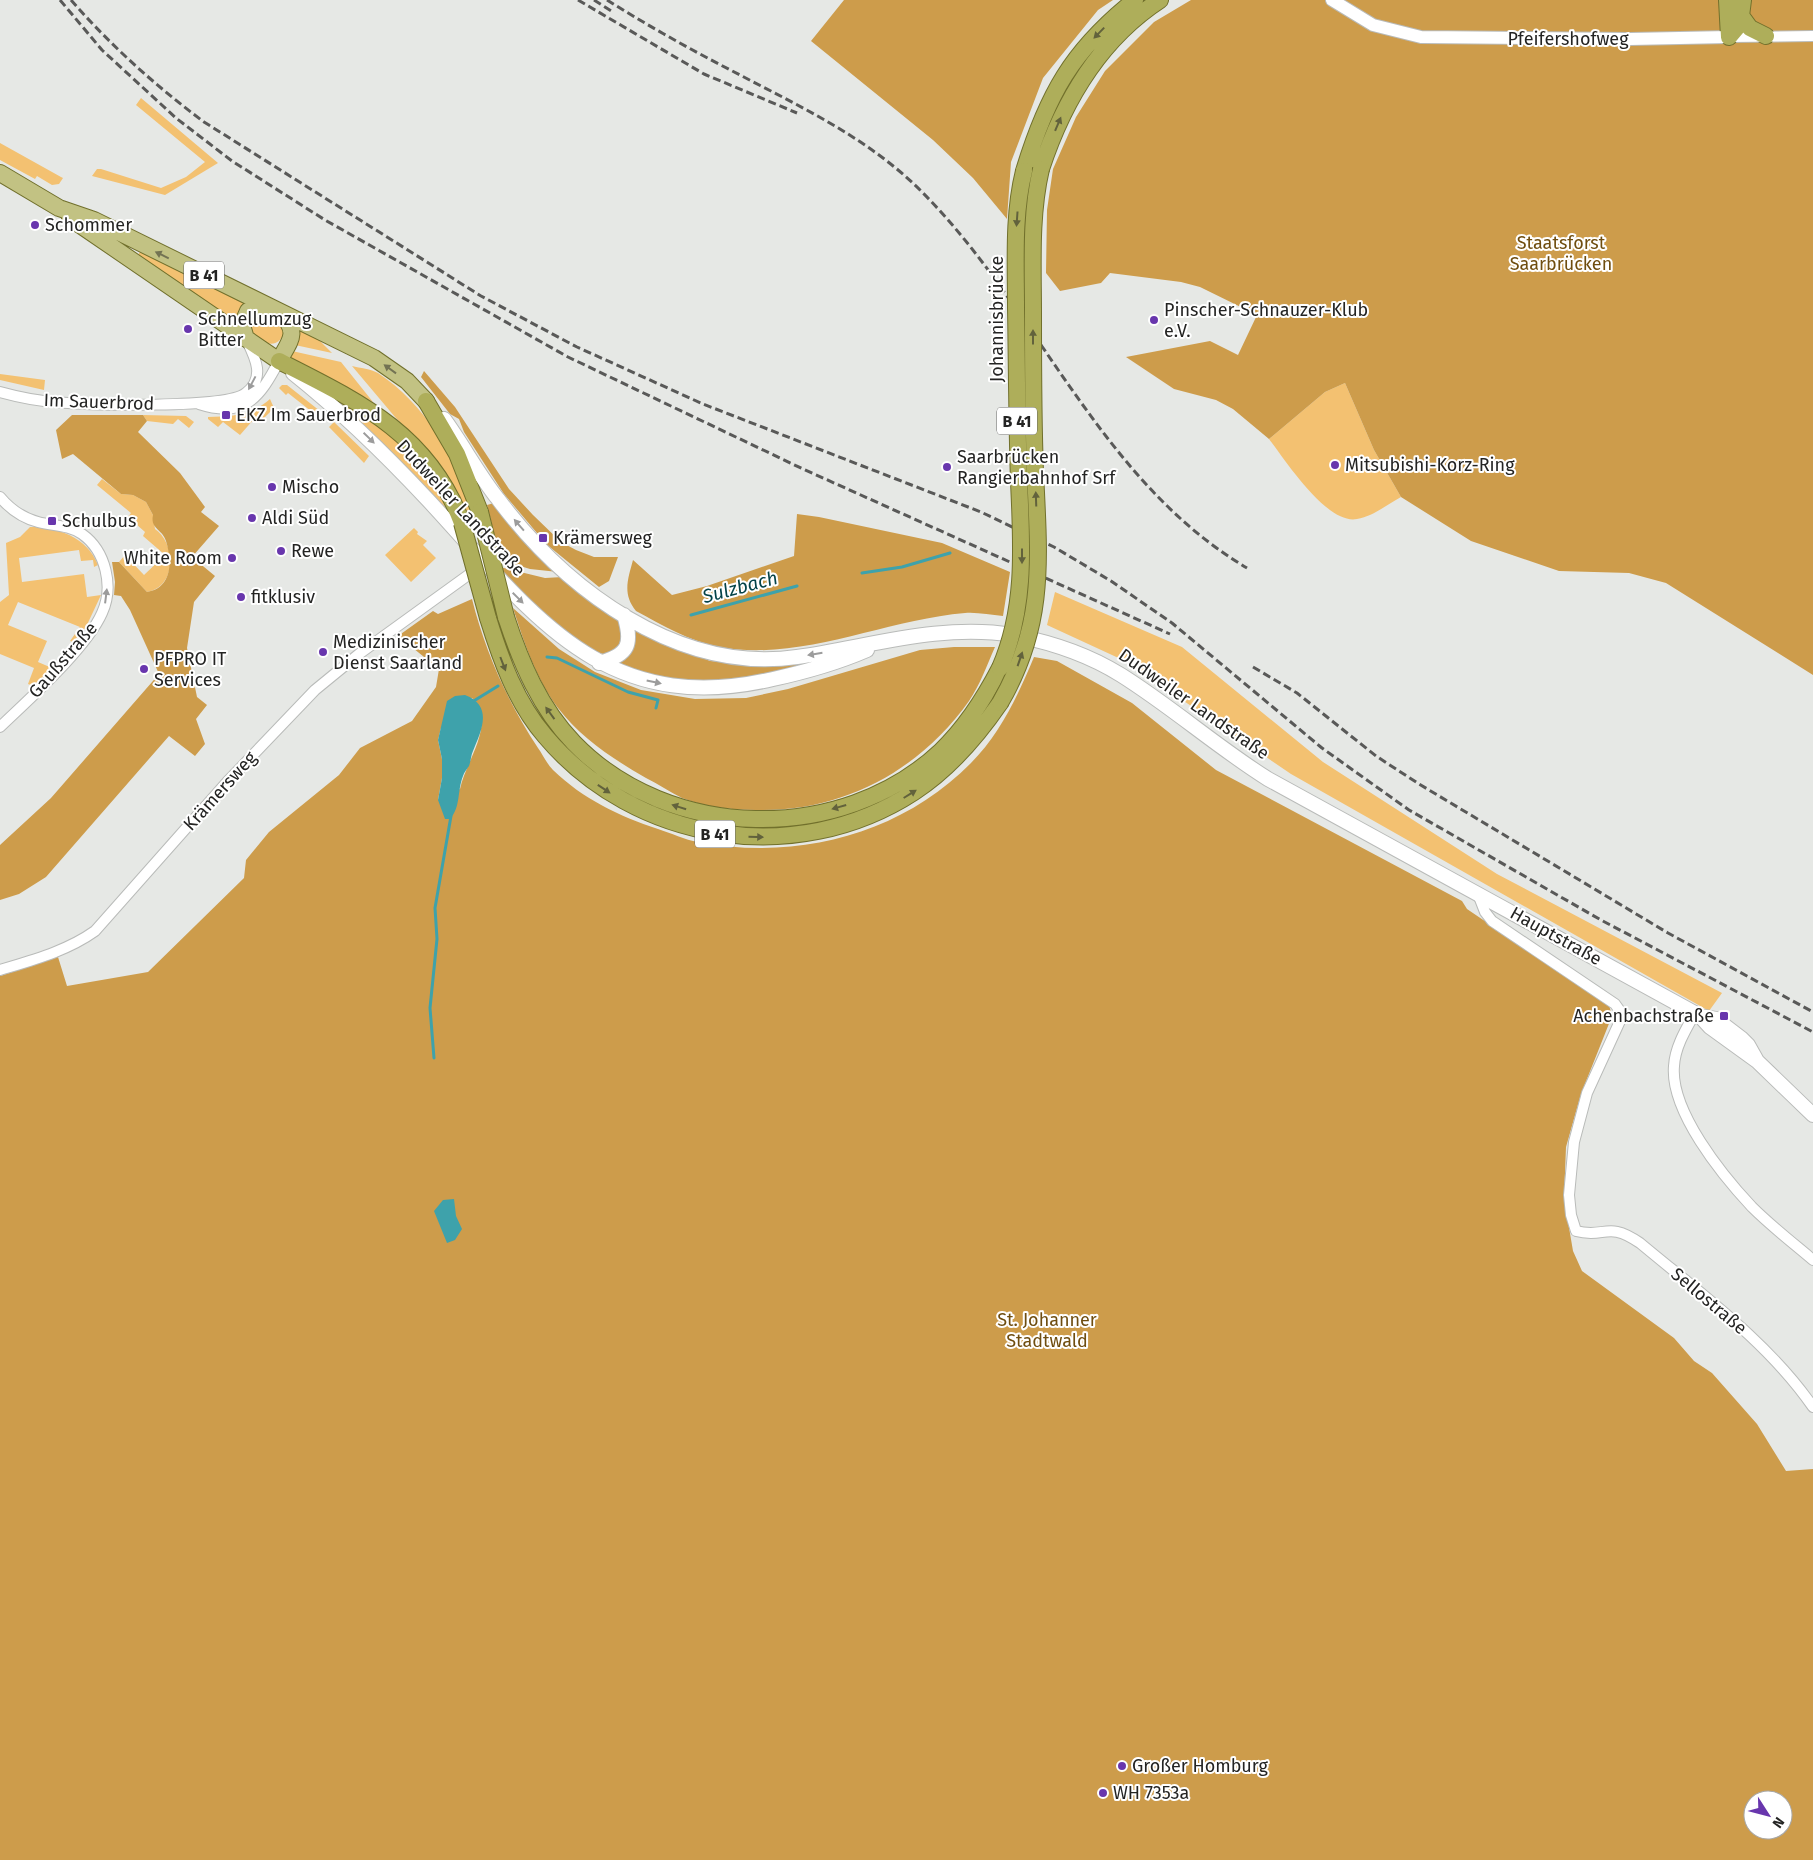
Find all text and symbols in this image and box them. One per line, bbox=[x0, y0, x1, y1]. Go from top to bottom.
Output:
one-way arrow bbox=[1093, 26, 1105, 38]
street label: Pfeifershofweg bbox=[1507, 28, 1629, 50]
one-way arrow bbox=[1054, 117, 1062, 131]
one-way arrow bbox=[1013, 211, 1021, 227]
place label: Schommer bbox=[45, 214, 132, 236]
marker: Schommer bbox=[29, 219, 41, 231]
park label: Staatsforst Saarbrücken bbox=[1510, 232, 1612, 275]
one-way arrow bbox=[155, 250, 170, 259]
street label: Johannisbrücke bbox=[986, 256, 1008, 382]
road number: B 41 bbox=[184, 262, 224, 288]
place label: Pinscher-Schnauzer-Klub e.V. bbox=[1164, 299, 1368, 342]
place label: Schnellumzug Bitter bbox=[198, 308, 312, 351]
marker: Pinscher-Schnauzer-Klub e.V. bbox=[1148, 314, 1160, 326]
marker: Schnellumzug Bitter bbox=[182, 323, 194, 335]
one-way arrow bbox=[1029, 329, 1037, 345]
one-way arrow bbox=[384, 363, 397, 374]
one-way arrow bbox=[248, 376, 256, 391]
street label: Im Sauerbrod bbox=[43, 389, 155, 415]
place label: EKZ Im Sauerbrod bbox=[236, 404, 381, 426]
road number: B 41 bbox=[997, 408, 1037, 434]
marker: EKZ Im Sauerbrod bbox=[220, 409, 232, 421]
one-way arrow bbox=[363, 432, 375, 444]
street label: Dudweiler Landstraße bbox=[392, 435, 530, 581]
place label: Saarbrücken Rangierbahnhof Srf bbox=[957, 446, 1117, 489]
place label: Mitsubishi-Korz-Ring bbox=[1345, 454, 1515, 476]
marker: Mitsubishi-Korz-Ring bbox=[1329, 459, 1341, 471]
marker: Saarbrücken Rangierbahnhof Srf bbox=[941, 461, 953, 473]
place label: Mischo bbox=[282, 476, 339, 498]
marker: Mischo bbox=[266, 481, 278, 493]
one-way arrow bbox=[1032, 491, 1040, 507]
place label: Aldi Süd bbox=[262, 507, 329, 529]
place label: Schulbus bbox=[62, 510, 136, 532]
marker: Aldi Süd bbox=[246, 512, 258, 524]
marker: Schulbus bbox=[46, 515, 58, 527]
one-way arrow bbox=[513, 520, 525, 532]
place label: Krämersweg bbox=[553, 527, 653, 549]
marker: Krämersweg bbox=[537, 532, 549, 544]
place label: Rewe bbox=[291, 540, 334, 562]
marker: Rewe bbox=[275, 545, 287, 557]
place label: White Room bbox=[124, 547, 222, 569]
one-way arrow bbox=[1018, 548, 1026, 564]
marker: White Room bbox=[226, 552, 238, 564]
water label: Sulzbach bbox=[699, 566, 780, 608]
place label: fitklusiv bbox=[251, 586, 315, 608]
one-way arrow bbox=[102, 588, 110, 604]
marker: fitklusiv bbox=[235, 591, 247, 603]
one-way arrow bbox=[511, 592, 523, 604]
street label: Gaußstraße bbox=[24, 617, 102, 703]
place label: Medizinischer Dienst Saarland bbox=[333, 631, 462, 674]
street label: Dudweiler Landstraße bbox=[1114, 644, 1274, 764]
marker: Medizinischer Dienst Saarland bbox=[317, 646, 329, 658]
place label: PFPRO IT Services bbox=[154, 648, 227, 691]
one-way arrow bbox=[806, 651, 822, 659]
one-way arrow bbox=[1017, 652, 1025, 667]
one-way arrow bbox=[500, 657, 507, 672]
marker: PFPRO IT Services bbox=[138, 663, 150, 675]
one-way arrow bbox=[646, 678, 661, 686]
one-way arrow bbox=[545, 706, 555, 720]
street label: Krämersweg bbox=[179, 746, 262, 835]
one-way arrow bbox=[597, 784, 610, 794]
one-way arrow bbox=[904, 789, 917, 798]
one-way arrow bbox=[671, 803, 686, 811]
one-way arrow bbox=[831, 804, 846, 812]
road number: B 41 bbox=[695, 821, 735, 848]
one-way arrow bbox=[749, 833, 765, 841]
street label: Hauptstraße bbox=[1506, 902, 1606, 970]
place label: Achenbachstraße bbox=[1573, 1005, 1714, 1027]
marker: Achenbachstraße bbox=[1718, 1010, 1730, 1022]
street label: Sellostraße bbox=[1667, 1263, 1751, 1339]
park label: St. Johanner Stadtwald bbox=[997, 1309, 1097, 1352]
place label: Großer Homburg bbox=[1132, 1755, 1269, 1777]
marker: Großer Homburg bbox=[1116, 1760, 1128, 1772]
place label: WH 7353a bbox=[1113, 1782, 1189, 1804]
marker: WH 7353a bbox=[1097, 1787, 1109, 1799]
north arrow bbox=[1743, 1790, 1793, 1840]
text: N bbox=[1769, 1814, 1788, 1831]

